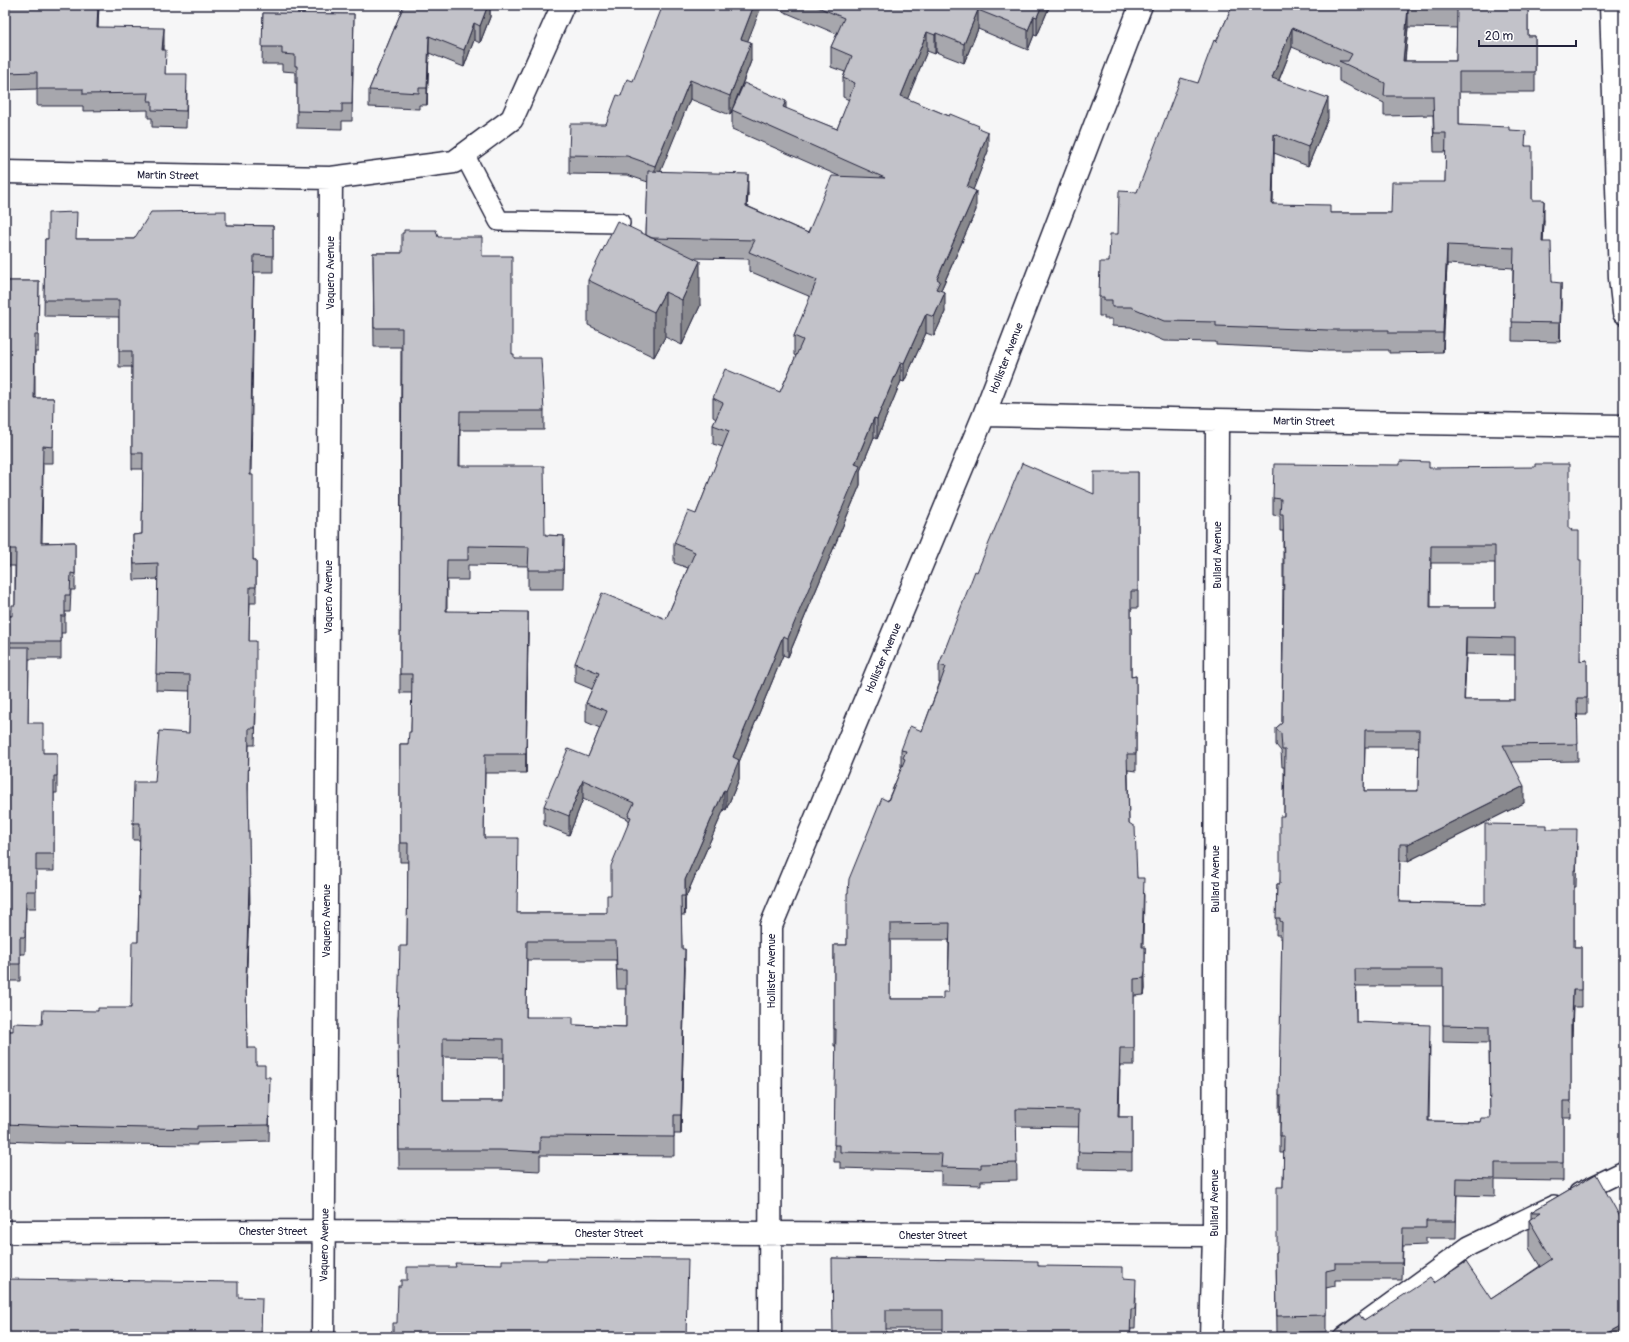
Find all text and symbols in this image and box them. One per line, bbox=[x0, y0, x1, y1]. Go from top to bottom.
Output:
scale bar bbox=[1479, 22, 1576, 48]
text: 20 m bbox=[1485, 29, 1514, 44]
street label: Martin Street bbox=[137, 168, 200, 183]
street label: Vaquero Avenue bbox=[324, 236, 337, 310]
street label: Hollister Avenue bbox=[987, 320, 1026, 396]
street label: Martin Street bbox=[1273, 414, 1336, 429]
street label: Bullard Avenue bbox=[1211, 521, 1224, 589]
street label: Vaquero Avenue bbox=[322, 560, 335, 634]
street label: Hollister Avenue bbox=[863, 621, 904, 695]
street label: Bullard Avenue bbox=[1209, 845, 1222, 913]
street label: Vaquero Avenue bbox=[320, 884, 333, 958]
street label: Hollister Avenue bbox=[765, 933, 778, 1008]
street label: Bullard Avenue bbox=[1208, 1169, 1221, 1237]
street label: Vaquero Avenue bbox=[317, 1208, 332, 1282]
street label: Chester Street bbox=[239, 1225, 308, 1238]
street label: Chester Street bbox=[575, 1227, 644, 1240]
street label: Chester Street bbox=[899, 1229, 968, 1242]

